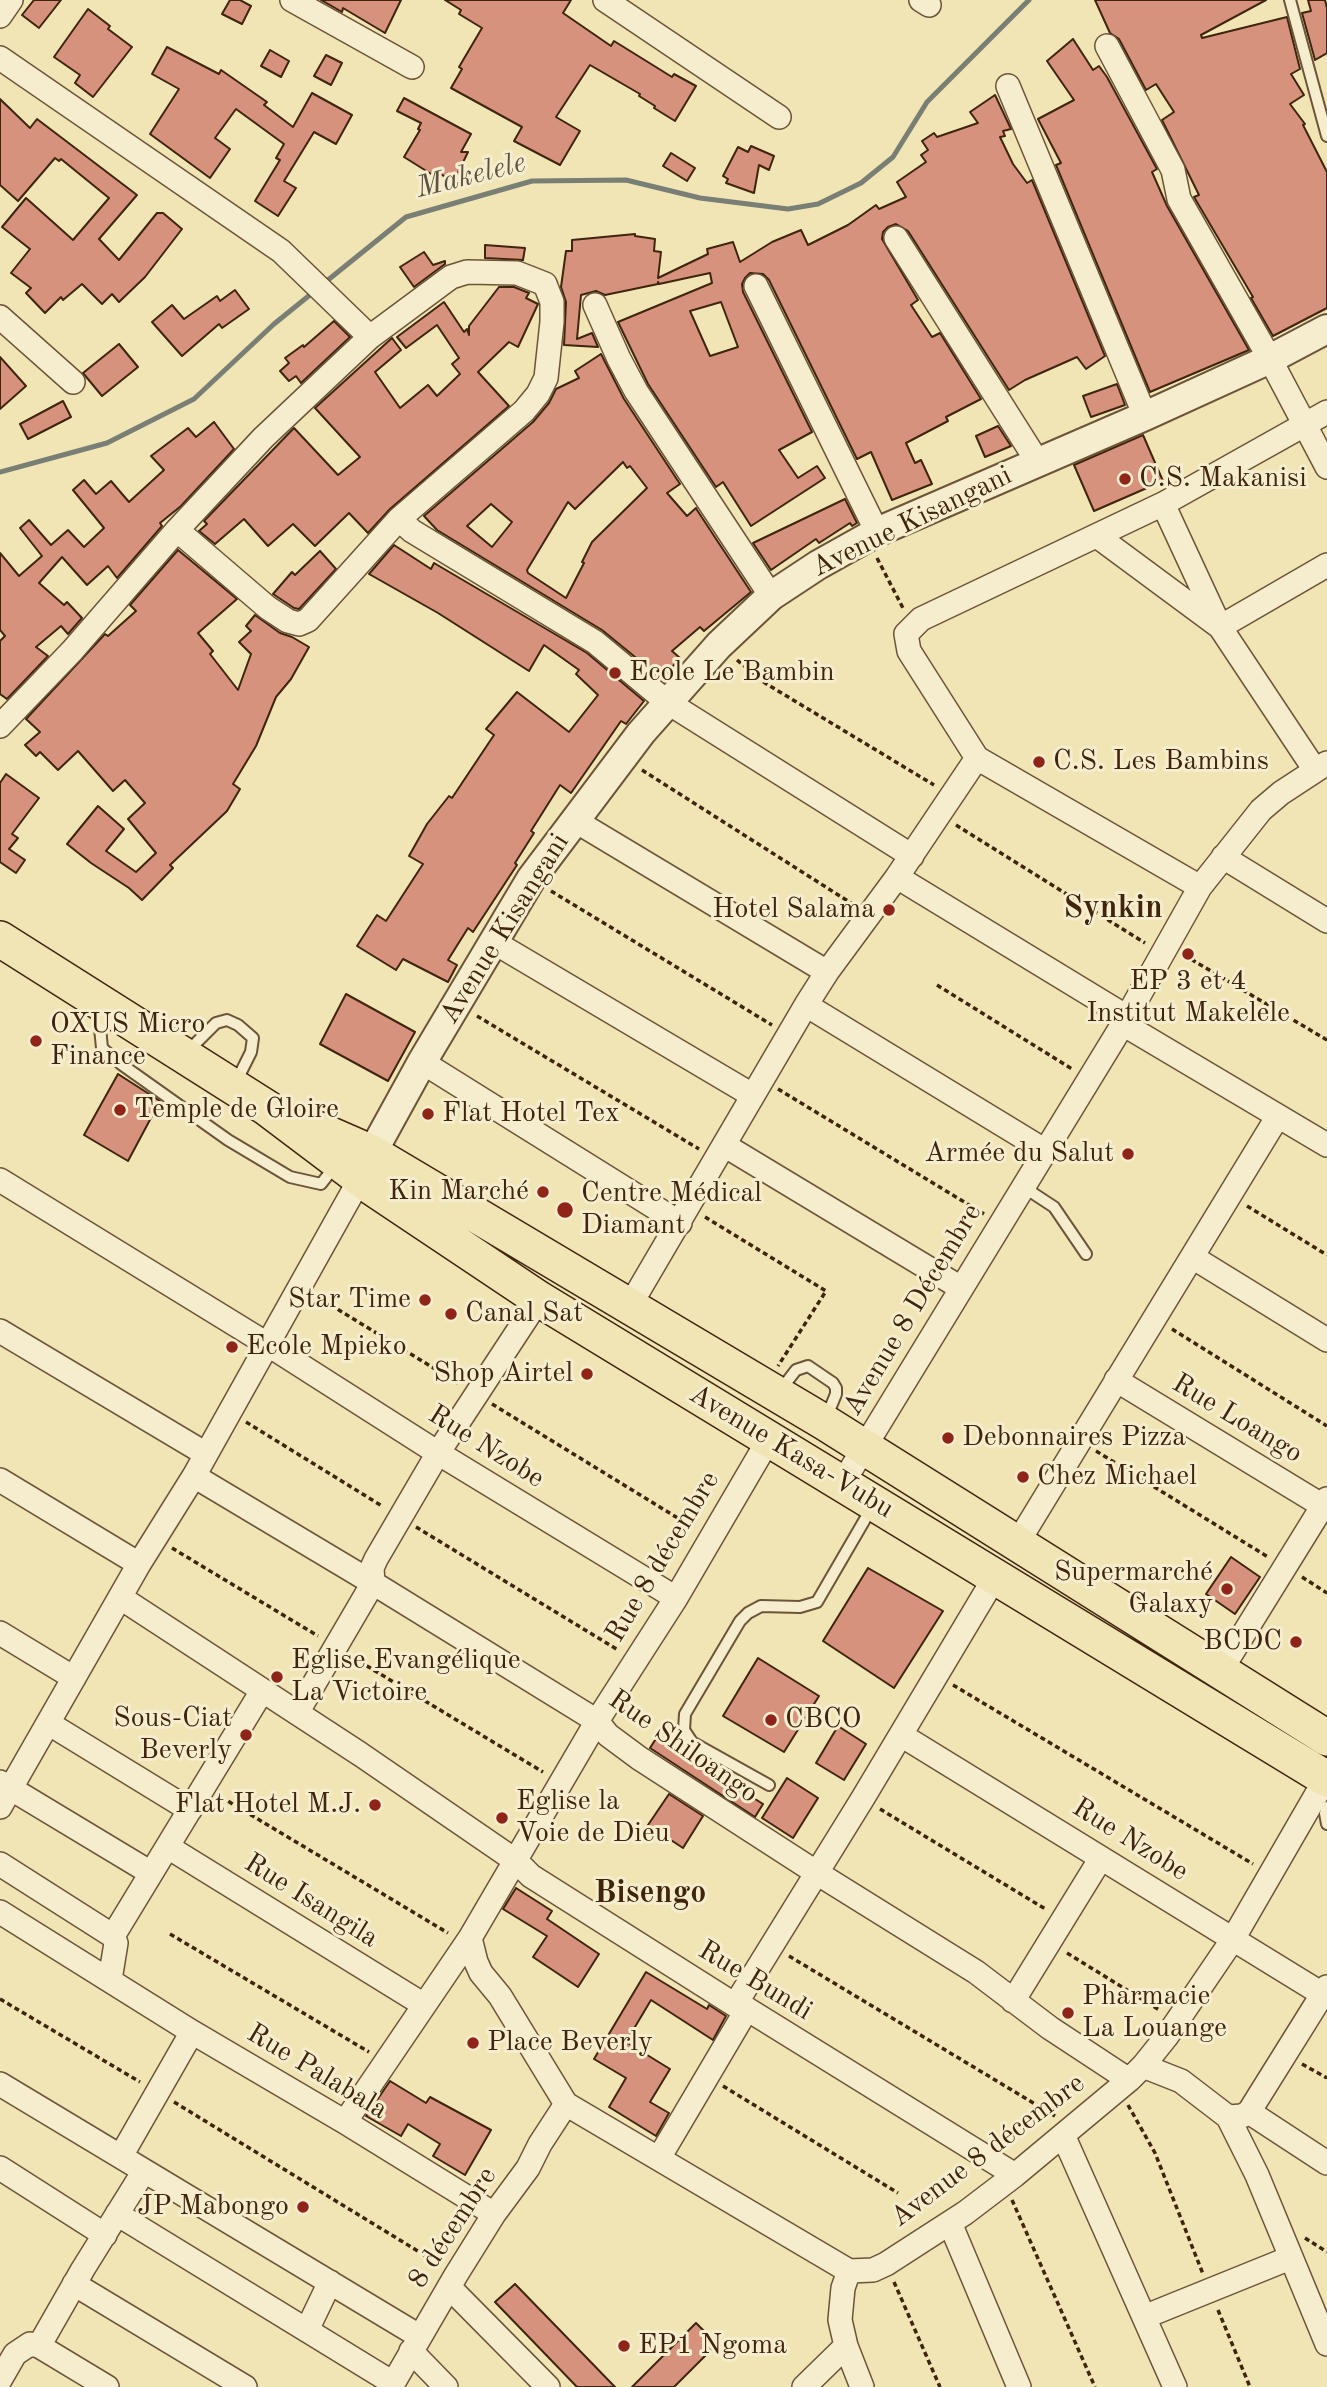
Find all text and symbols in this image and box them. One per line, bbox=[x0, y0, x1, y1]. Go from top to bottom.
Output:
water label: Makelele bbox=[412, 145, 530, 207]
street label: Avenue Kisangani bbox=[807, 459, 1017, 585]
place label: C.S. Makanisi bbox=[1139, 462, 1307, 496]
marker: C.S. Makanisi bbox=[1117, 471, 1133, 487]
place label: Ecole Le Bambin bbox=[629, 656, 835, 690]
marker: Ecole Le Bambin bbox=[607, 665, 623, 681]
place label: C.S. Les Bambins bbox=[1053, 745, 1269, 779]
marker: C.S. Les Bambins bbox=[1031, 754, 1047, 770]
street label: Avenue Kisangani bbox=[433, 828, 577, 1030]
district label: Synkin bbox=[1063, 890, 1163, 928]
place label: Hotel Salama bbox=[712, 893, 875, 927]
marker: Hotel Salama bbox=[881, 902, 897, 918]
marker: EP 3 et 4 Institut Makelele bbox=[1180, 946, 1196, 962]
place label: EP 3 et 4 Institut Makelele bbox=[1086, 965, 1290, 1031]
place label: OXUS Micro Finance bbox=[50, 1008, 205, 1074]
marker: OXUS Micro Finance bbox=[28, 1033, 44, 1049]
place label: Temple de Gloire bbox=[134, 1093, 339, 1127]
place label: Flat Hotel Tex bbox=[442, 1097, 620, 1131]
marker: Temple de Gloire bbox=[112, 1102, 128, 1118]
marker: Flat Hotel Tex bbox=[420, 1106, 436, 1122]
place label: Armée du Salut bbox=[924, 1137, 1114, 1171]
marker: Armée du Salut bbox=[1120, 1146, 1136, 1162]
place label: Kin Marché bbox=[388, 1175, 529, 1209]
place label: Centre Médical Diamant bbox=[581, 1177, 762, 1243]
marker: Kin Marché bbox=[535, 1184, 551, 1200]
street label: Avenue 8 Décembre bbox=[836, 1198, 990, 1422]
marker: Centre Médical Diamant bbox=[555, 1200, 575, 1220]
place label: Star Time bbox=[288, 1283, 411, 1317]
marker: Star Time bbox=[417, 1292, 433, 1308]
place label: Canal Sat bbox=[465, 1297, 583, 1331]
marker: Canal Sat bbox=[443, 1306, 459, 1322]
place label: Ecole Mpieko bbox=[246, 1330, 407, 1364]
marker: Ecole Mpieko bbox=[224, 1339, 240, 1355]
place label: Shop Airtel bbox=[434, 1357, 573, 1391]
marker: Shop Airtel bbox=[579, 1366, 595, 1382]
street label: Rue Loango bbox=[1166, 1367, 1308, 1471]
street label: Avenue Kasa-Vubu bbox=[683, 1378, 899, 1526]
street label: Rue Nzobe bbox=[422, 1398, 550, 1496]
place label: Debonnaires Pizza bbox=[962, 1421, 1186, 1455]
marker: Debonnaires Pizza bbox=[940, 1430, 956, 1446]
place label: Chez Michael bbox=[1037, 1460, 1197, 1494]
street label: Rue 8 décembre bbox=[599, 1465, 727, 1649]
marker: Chez Michael bbox=[1015, 1469, 1031, 1485]
place label: Supermarché Galaxy bbox=[1054, 1556, 1213, 1622]
marker: Supermarché Galaxy bbox=[1219, 1581, 1235, 1597]
place label: BCDC bbox=[1203, 1625, 1282, 1659]
marker: BCDC bbox=[1288, 1634, 1304, 1650]
place label: Eglise Evangélique La Victoire bbox=[291, 1644, 521, 1710]
marker: Eglise Evangélique La Victoire bbox=[269, 1669, 285, 1685]
street label: Rue Shiloango bbox=[602, 1683, 764, 1811]
place label: Sous-Ciat Beverly bbox=[113, 1702, 232, 1768]
place label: CBCO bbox=[785, 1703, 861, 1737]
marker: CBCO bbox=[763, 1712, 779, 1728]
marker: Sous-Ciat Beverly bbox=[238, 1727, 254, 1743]
place label: Eglise la Voie de Dieu bbox=[516, 1785, 670, 1851]
place label: Flat Hotel M.J. bbox=[175, 1788, 361, 1822]
street label: Rue Nzobe bbox=[1066, 1791, 1194, 1889]
marker: Flat Hotel M.J. bbox=[367, 1797, 383, 1813]
marker: Eglise la Voie de Dieu bbox=[494, 1810, 510, 1826]
street label: Rue Isangila bbox=[238, 1846, 384, 1956]
district label: Bisengo bbox=[594, 1875, 706, 1913]
street label: Rue Bundi bbox=[692, 1934, 818, 2028]
place label: Pharmacie La Louange bbox=[1082, 1980, 1227, 2046]
marker: Pharmacie La Louange bbox=[1060, 2005, 1076, 2021]
street label: Rue Palabala bbox=[240, 2017, 394, 2127]
place label: Place Beverly bbox=[487, 2026, 653, 2060]
marker: Place Beverly bbox=[465, 2035, 481, 2051]
street label: Avenue 8 décembre bbox=[884, 2067, 1092, 2235]
street label: 8 décembre bbox=[401, 2161, 505, 2295]
place label: JP Mabongo bbox=[137, 2190, 289, 2224]
marker: JP Mabongo bbox=[295, 2199, 311, 2215]
place label: EP1 Ngoma bbox=[638, 2329, 787, 2363]
marker: EP1 Ngoma bbox=[616, 2338, 632, 2354]

